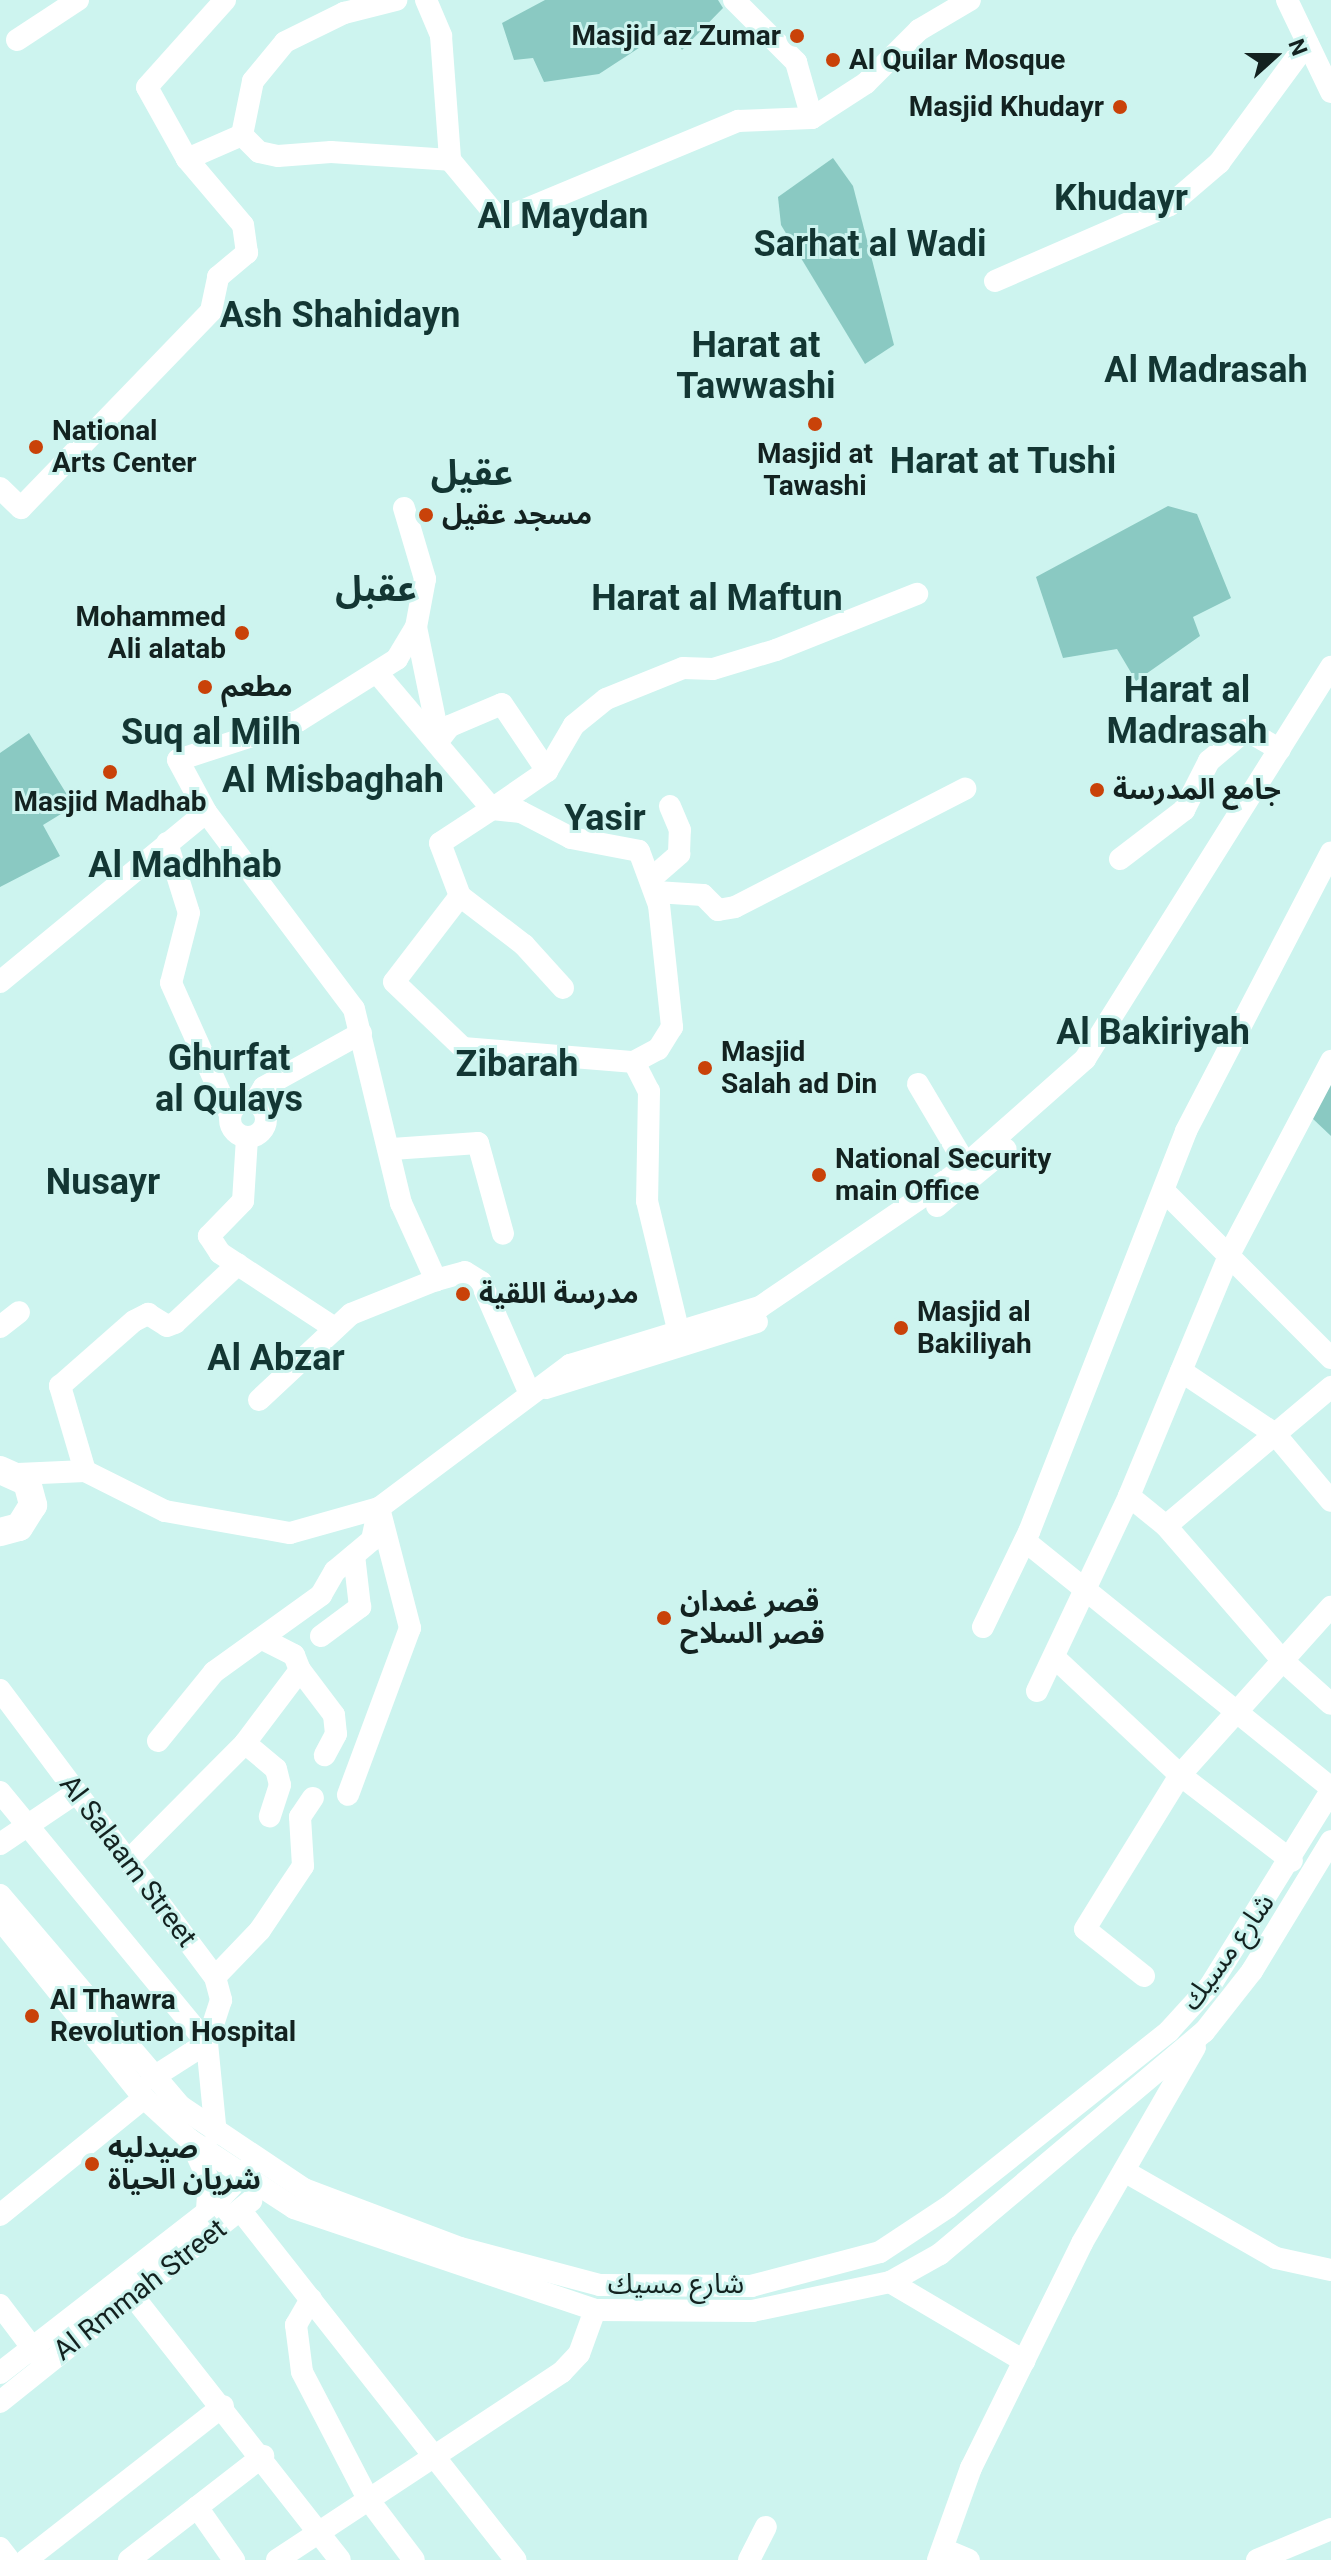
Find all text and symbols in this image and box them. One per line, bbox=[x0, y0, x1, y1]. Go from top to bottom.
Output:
north arrow bbox=[1235, 16, 1315, 96]
place label: Masjid az Zumar bbox=[572, 19, 781, 53]
marker: Masjid az Zumar bbox=[788, 27, 806, 45]
text: N bbox=[1283, 35, 1312, 59]
place label: Al Quilar Mosque bbox=[849, 43, 1065, 77]
marker: Al Quilar Mosque bbox=[824, 51, 842, 69]
place label: Masjid Khudayr bbox=[909, 90, 1104, 124]
marker: Masjid Khudayr bbox=[1111, 98, 1129, 116]
district label: Khudayr bbox=[1054, 177, 1188, 221]
district label: Al Maydan bbox=[478, 195, 648, 239]
district label: Sarhat al Wadi bbox=[754, 223, 986, 267]
district label: Ash Shahidayn bbox=[220, 294, 460, 338]
district label: Harat at Tawwashi bbox=[676, 323, 836, 408]
district label: Al Madrasah bbox=[1104, 349, 1308, 393]
place label: National Arts Center bbox=[52, 414, 197, 480]
marker: Masjid at Tawashi bbox=[806, 415, 824, 433]
place label: Masjid at Tawashi bbox=[757, 437, 873, 503]
marker: National Arts Center bbox=[27, 438, 45, 456]
district label: Harat at Tushi bbox=[889, 440, 1117, 484]
district label: عقيل bbox=[431, 452, 513, 496]
place label: مسجد عقيل bbox=[442, 498, 592, 532]
marker: مسجد عقيل bbox=[417, 506, 435, 524]
district label: عقبل bbox=[335, 568, 417, 612]
district label: Harat al Maftun bbox=[591, 577, 843, 621]
place label: Mohammed Ali alatab bbox=[76, 600, 226, 666]
marker: Mohammed Ali alatab bbox=[233, 624, 251, 642]
district label: Harat al Madrasah bbox=[1107, 668, 1267, 753]
place label: مطعم bbox=[221, 670, 293, 704]
marker: مطعم bbox=[196, 678, 214, 696]
district label: Suq al Milh bbox=[121, 711, 301, 755]
district label: Al Misbaghah bbox=[222, 759, 444, 803]
marker: Masjid Madhab bbox=[101, 763, 119, 781]
place label: جامع المدرسة bbox=[1113, 773, 1281, 807]
marker: جامع المدرسة bbox=[1088, 781, 1106, 799]
place label: Masjid Madhab bbox=[14, 785, 206, 819]
district label: Yasir bbox=[564, 797, 646, 841]
district label: Al Madhhab bbox=[88, 844, 282, 888]
district label: Al Bakiriyah bbox=[1056, 1011, 1250, 1055]
place label: Masjid Salah ad Din bbox=[721, 1035, 877, 1101]
district label: Ghurfat al Qulays bbox=[155, 1036, 303, 1121]
district label: Zibarah bbox=[456, 1043, 578, 1087]
marker: Masjid Salah ad Din bbox=[696, 1059, 714, 1077]
place label: National Security main Office bbox=[835, 1142, 1051, 1208]
district label: Nusayr bbox=[46, 1161, 160, 1205]
marker: National Security main Office bbox=[810, 1166, 828, 1184]
place label: مدرسة اللقية bbox=[479, 1277, 638, 1311]
marker: مدرسة اللقية bbox=[454, 1285, 472, 1303]
place label: Masjid al Bakiliyah bbox=[917, 1295, 1032, 1361]
marker: Masjid al Bakiliyah bbox=[892, 1319, 910, 1337]
district label: Al Abzar bbox=[207, 1337, 345, 1381]
place label: قصر غمدان قصر السلاح bbox=[680, 1585, 825, 1651]
marker: قصر غمدان قصر السلاح bbox=[655, 1609, 673, 1627]
street label: Al Salaam Street bbox=[52, 1768, 204, 1954]
street label: شارع مسيك bbox=[1174, 1887, 1282, 2017]
place label: Al Thawra Revolution Hospital bbox=[50, 1983, 296, 2049]
marker: Al Thawra Revolution Hospital bbox=[21, 2005, 43, 2027]
place label: صيدليه شريان الحياة bbox=[108, 2131, 261, 2197]
marker: صيدليه شريان الحياة bbox=[83, 2155, 101, 2173]
street label: Al Rmmah Street bbox=[47, 2212, 233, 2368]
street label: شارع مسيك bbox=[608, 2267, 744, 2301]

